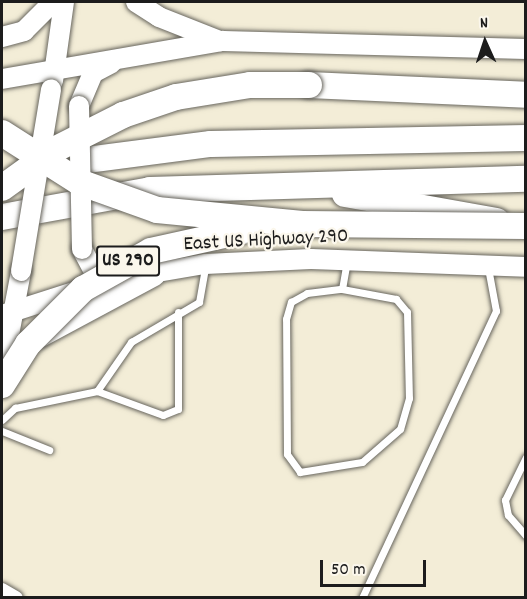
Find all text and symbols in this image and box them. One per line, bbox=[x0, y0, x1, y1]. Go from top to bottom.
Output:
north arrow bbox=[455, 12, 515, 72]
text: N bbox=[479, 12, 489, 35]
street label: East US Highway 290 bbox=[183, 224, 349, 258]
road number: US 290 bbox=[95, 244, 161, 278]
scale bar bbox=[323, 548, 430, 586]
text: 50 m bbox=[331, 558, 366, 583]

